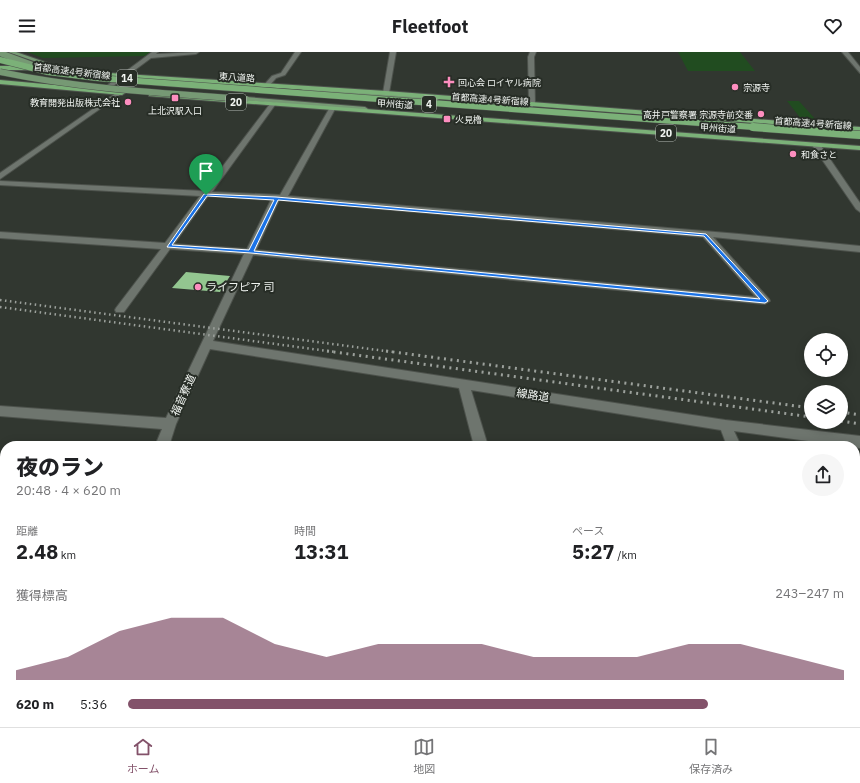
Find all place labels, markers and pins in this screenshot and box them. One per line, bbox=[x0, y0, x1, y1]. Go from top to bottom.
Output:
marker: 回心会 ロイヤル病院 bbox=[443, 76, 455, 88]
place label: 回心会 ロイヤル病院 bbox=[458, 77, 541, 88]
marker: 宗源寺 bbox=[730, 82, 740, 92]
place label: 宗源寺 bbox=[743, 82, 770, 93]
marker: 上北沢駅入口 bbox=[170, 93, 180, 103]
place label: 教育開発出版株式会社 bbox=[30, 97, 120, 108]
marker: 教育開発出版株式会社 bbox=[123, 97, 133, 107]
place label: 上北沢駅入口 bbox=[148, 105, 202, 116]
place label: 高井戸警察署 宗源寺前交番 bbox=[643, 109, 753, 120]
marker: 高井戸警察署 宗源寺前交番 bbox=[756, 109, 766, 119]
marker: 火見櫓 bbox=[442, 114, 452, 124]
place label: 火見櫓 bbox=[455, 114, 482, 125]
marker: 和食さと bbox=[788, 149, 798, 159]
place label: 和食さと bbox=[801, 149, 837, 160]
pin bbox=[189, 154, 223, 195]
place label: ライフピア 司 bbox=[206, 280, 275, 294]
marker: ライフピア 司 bbox=[193, 282, 203, 292]

